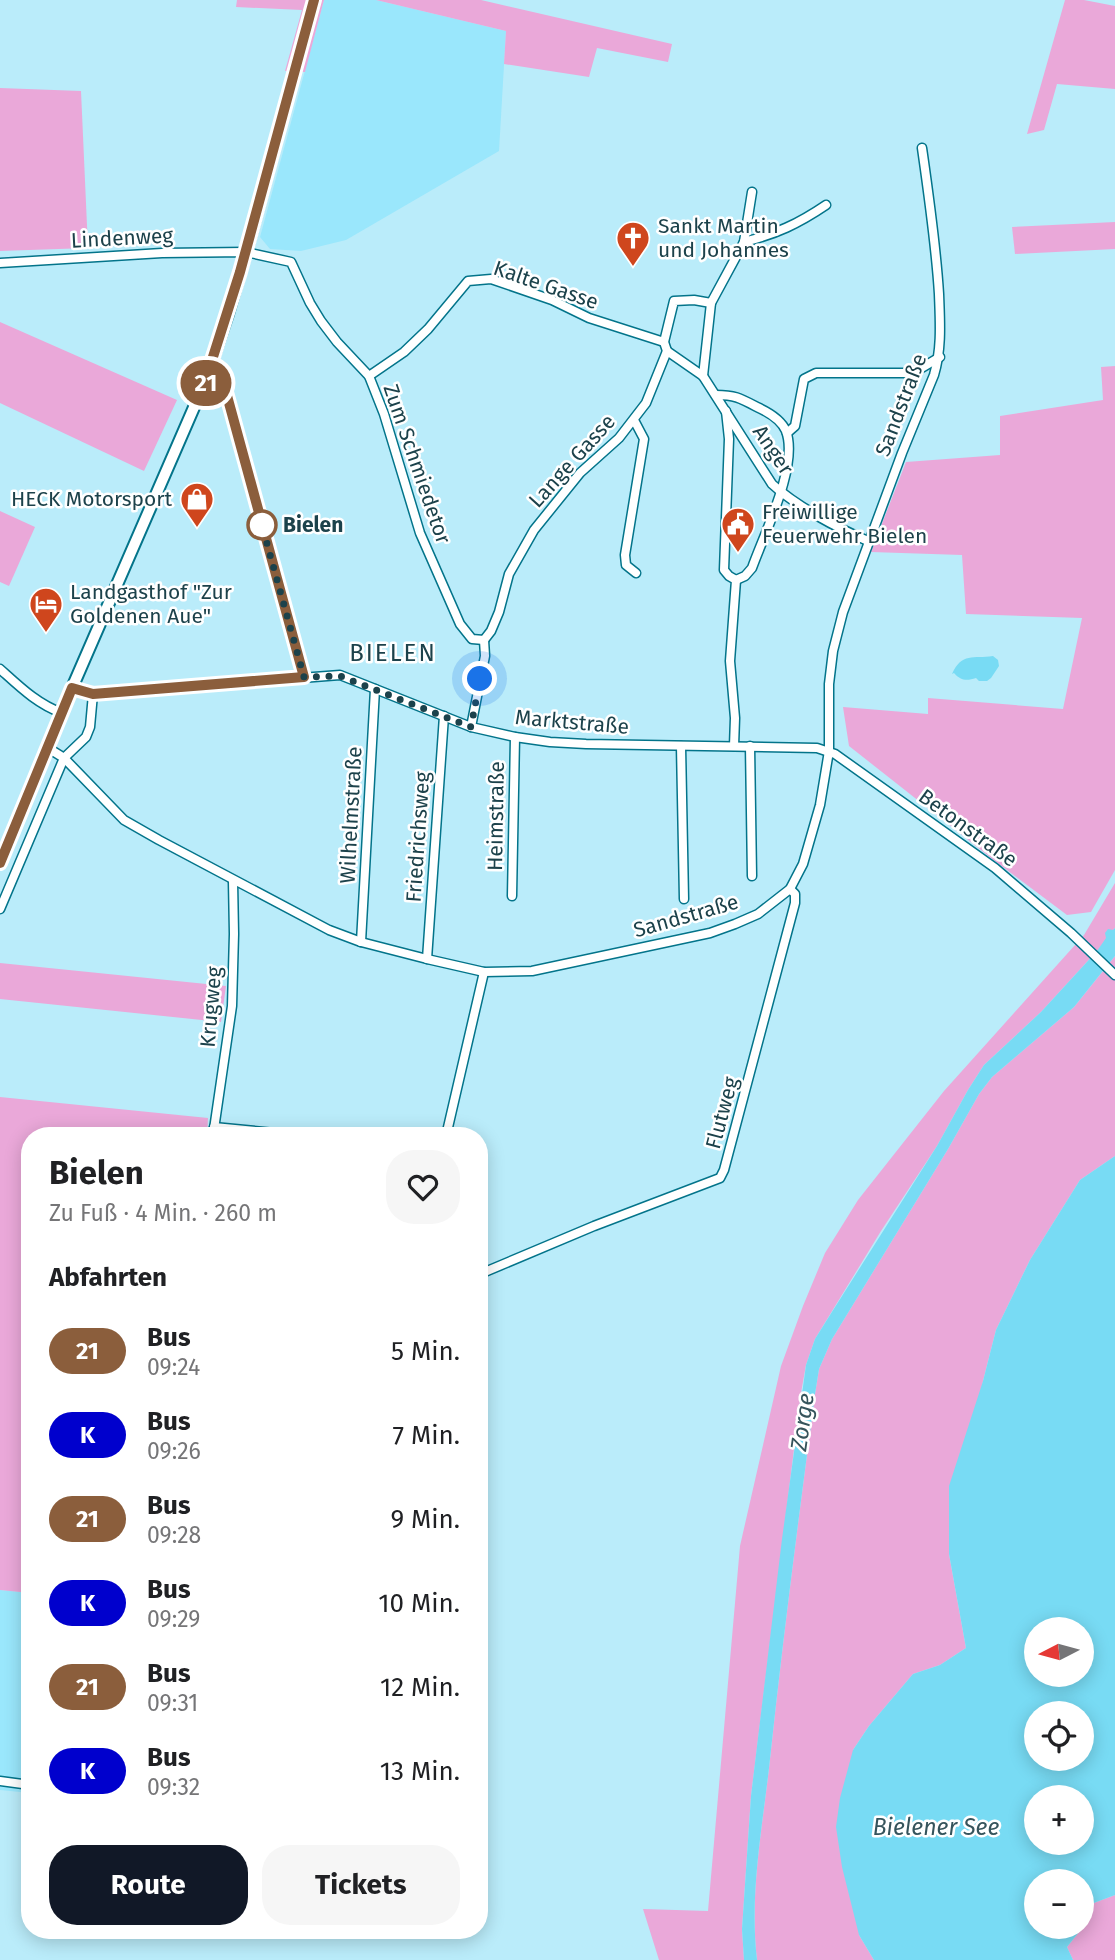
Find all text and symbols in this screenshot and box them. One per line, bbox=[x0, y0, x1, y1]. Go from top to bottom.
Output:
place label: Sankt Martin und Johannes bbox=[658, 213, 789, 263]
church icon: Sankt Martin und Johannes bbox=[614, 219, 652, 268]
street label: Lindenweg bbox=[70, 222, 174, 254]
street label: Kalte Gasse bbox=[490, 255, 602, 315]
street label: Sandstraße bbox=[870, 350, 932, 460]
line badge: 21 bbox=[174, 360, 238, 406]
text: 21 bbox=[194, 369, 218, 397]
street label: Zum Schmiedetor bbox=[378, 381, 456, 547]
street label: Lange Gasse bbox=[523, 409, 621, 513]
street label: Anger bbox=[747, 420, 799, 480]
shop icon: HECK Motorsport bbox=[178, 480, 216, 529]
place label: HECK Motorsport bbox=[11, 486, 172, 512]
place label: Freiwillige Feuerwehr Bielen bbox=[762, 499, 927, 549]
public building icon: Freiwillige Feuerwehr Bielen bbox=[719, 505, 757, 554]
marker: Bielen bbox=[247, 510, 277, 540]
place label: Bielen bbox=[283, 512, 343, 538]
place label: Landgasthof "Zur Goldenen Aue" bbox=[70, 579, 232, 629]
hotel icon: Landgasthof "Zur Goldenen Aue" bbox=[27, 585, 65, 634]
district label: BIELEN bbox=[349, 639, 437, 667]
your location bbox=[462, 661, 497, 696]
street label: Marktstraße bbox=[514, 704, 630, 740]
street label: Wilhelmstraße bbox=[334, 746, 368, 884]
street label: Heimstraße bbox=[482, 761, 510, 871]
street label: Friedrichsweg bbox=[400, 771, 436, 903]
street label: Betonstraße bbox=[913, 783, 1023, 873]
street label: Sandstraße bbox=[631, 889, 741, 943]
street label: Krugweg bbox=[195, 965, 227, 1049]
street label: Flutweg bbox=[700, 1074, 744, 1152]
button: heart bbox=[386, 1150, 460, 1224]
text: Bielen bbox=[49, 1153, 144, 1193]
text: Zu Fuß · 4 Min. · 260 m bbox=[49, 1199, 277, 1227]
text: Abfahrten bbox=[49, 1262, 167, 1293]
text: Bus bbox=[147, 1322, 190, 1353]
text: 5 Min. bbox=[391, 1336, 460, 1367]
text: 21 bbox=[76, 1337, 99, 1365]
text: 09:24 bbox=[147, 1353, 200, 1381]
water label: Zorge bbox=[784, 1391, 820, 1454]
text: Bus bbox=[147, 1406, 190, 1437]
text: 7 Min. bbox=[393, 1420, 460, 1451]
text: K bbox=[80, 1421, 95, 1449]
text: 09:26 bbox=[147, 1437, 201, 1465]
text: Bus bbox=[147, 1490, 190, 1521]
text: 9 Min. bbox=[390, 1504, 460, 1535]
text: 21 bbox=[76, 1505, 99, 1533]
text: 09:28 bbox=[147, 1521, 201, 1549]
text: Bus bbox=[147, 1574, 190, 1605]
text: 10 Min. bbox=[378, 1588, 460, 1619]
text: K bbox=[80, 1589, 95, 1617]
text: 09:29 bbox=[147, 1605, 200, 1633]
north arrow bbox=[1024, 1617, 1094, 1687]
map controls bbox=[1024, 1617, 1094, 1939]
text: Bus bbox=[147, 1658, 190, 1689]
text: 12 Min. bbox=[380, 1672, 460, 1703]
text: 21 bbox=[76, 1673, 99, 1701]
text: 09:31 bbox=[147, 1689, 198, 1717]
button: locate bbox=[1024, 1701, 1094, 1771]
text: Bus bbox=[147, 1742, 190, 1773]
text: 13 Min. bbox=[380, 1756, 460, 1787]
text: K bbox=[80, 1757, 95, 1785]
text: 09:32 bbox=[147, 1773, 200, 1801]
button: + bbox=[1024, 1785, 1094, 1855]
water label: Bielener See bbox=[873, 1813, 999, 1841]
button: Route bbox=[49, 1845, 248, 1925]
button: Tickets bbox=[262, 1845, 460, 1925]
button: − bbox=[1024, 1869, 1094, 1939]

